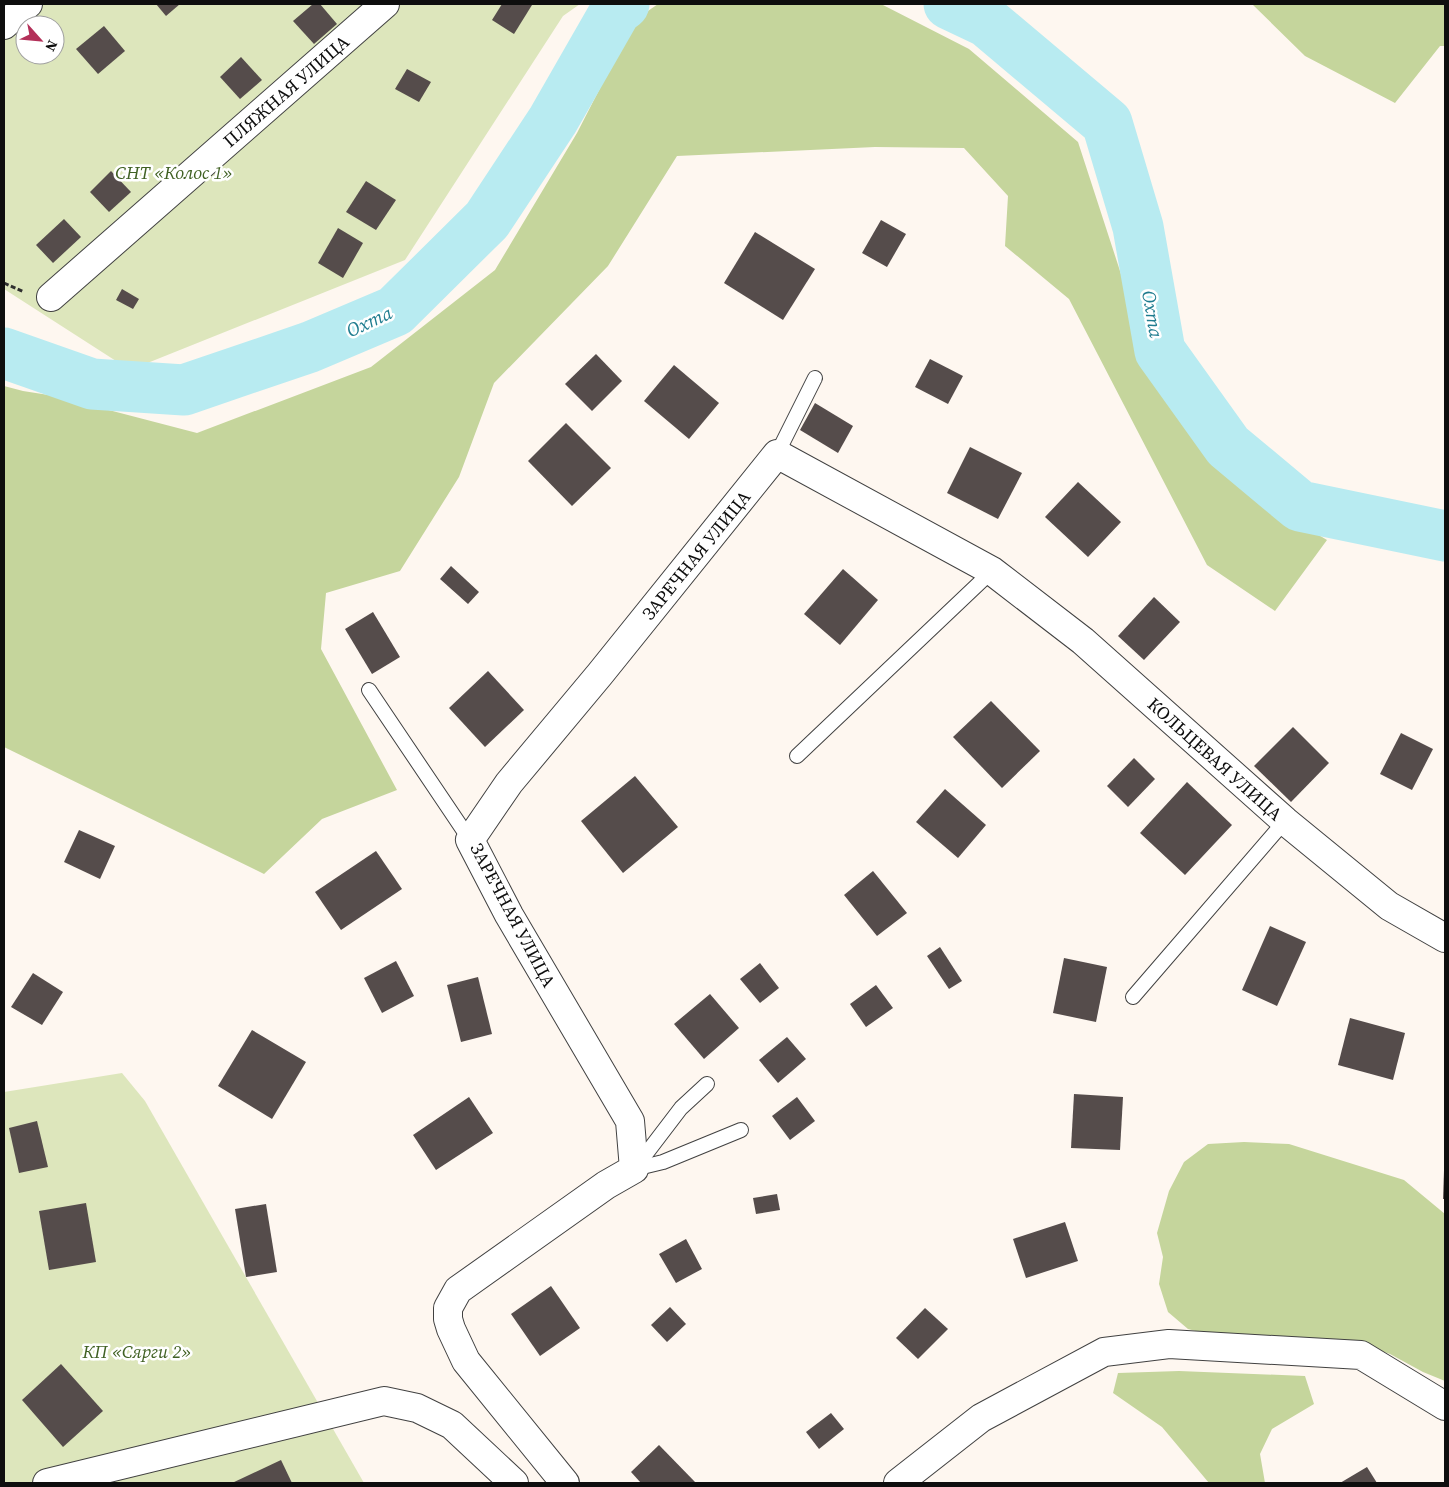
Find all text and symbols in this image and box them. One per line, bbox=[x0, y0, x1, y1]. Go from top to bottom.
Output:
north arrow bbox=[15, 15, 65, 65]
street label: ПЛЯЖНАЯ УЛИЦА bbox=[218, 29, 354, 153]
text: N bbox=[40, 37, 63, 55]
park label: СНТ «Колос 1» bbox=[115, 160, 233, 185]
water label: Охта bbox=[1136, 288, 1170, 340]
water label: Охта bbox=[342, 299, 396, 343]
street label: ЗАРЕЧНАЯ УЛИЦА bbox=[636, 485, 756, 625]
street label: КОЛЬЦЕВАЯ УЛИЦА bbox=[1142, 692, 1288, 826]
street label: ЗАРЕЧНАЯ УЛИЦА bbox=[464, 838, 562, 992]
park label: КП «Сярги 2» bbox=[82, 1339, 191, 1364]

